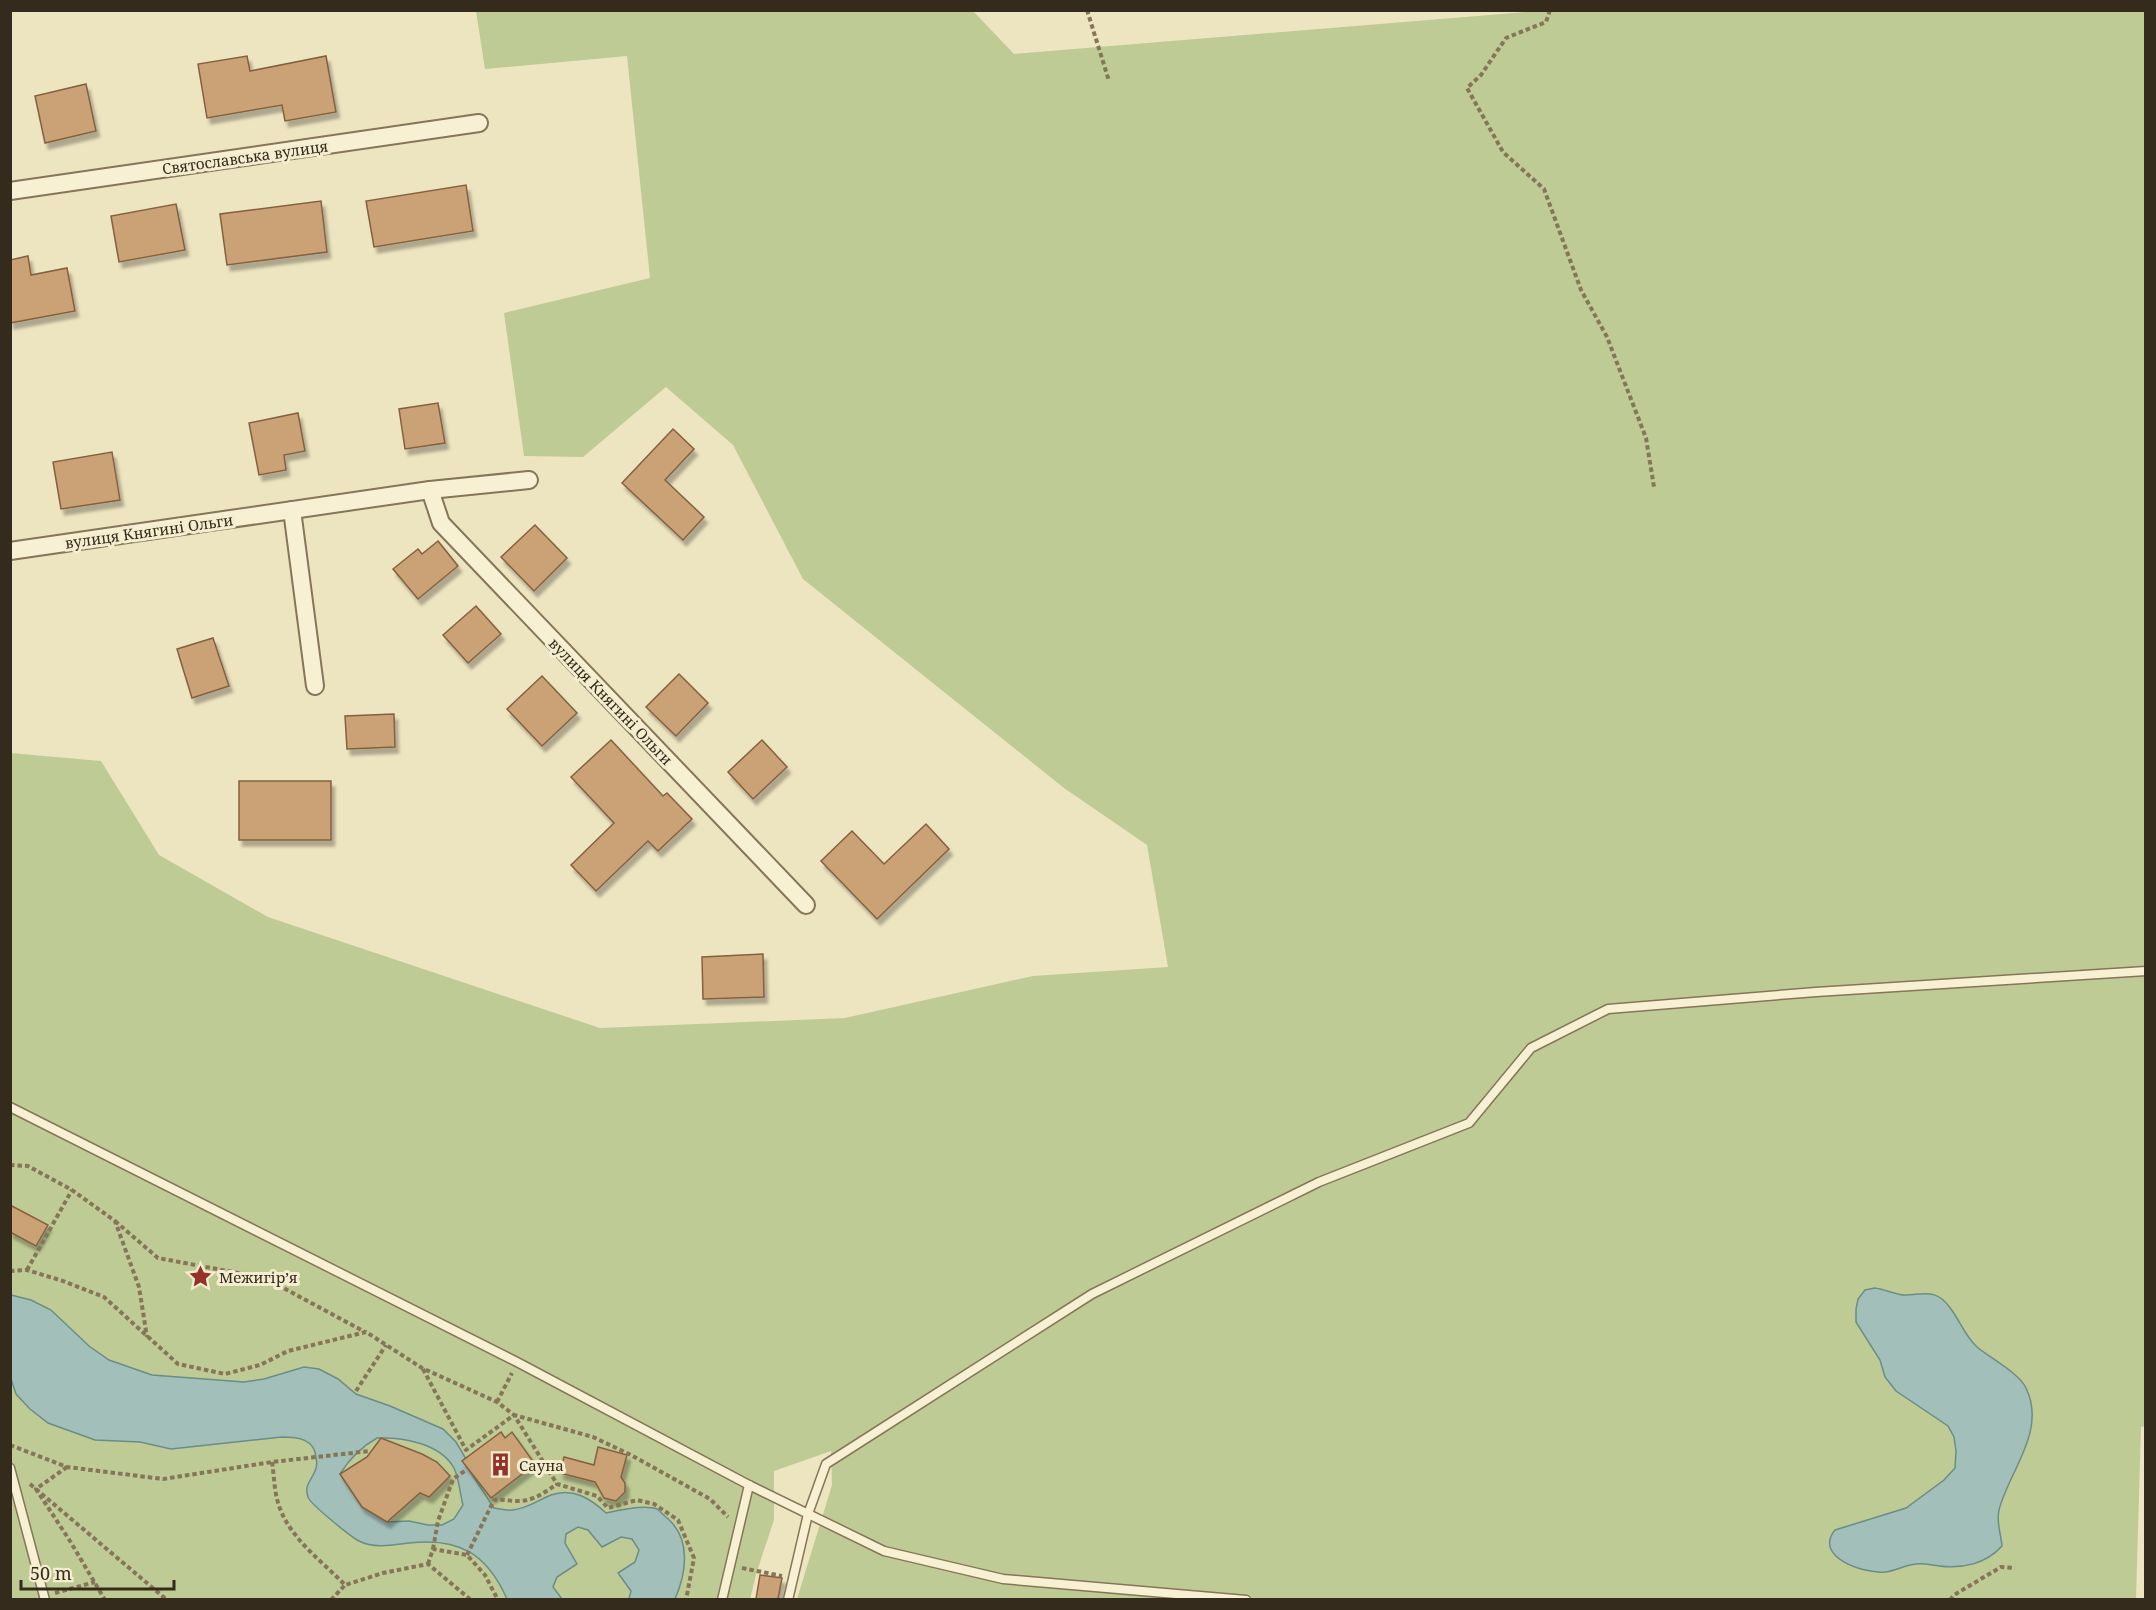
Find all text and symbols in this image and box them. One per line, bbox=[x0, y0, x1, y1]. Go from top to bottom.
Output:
street label: Святославська вулиця bbox=[161, 135, 329, 179]
street label: вулиця Княгині Ольги bbox=[64, 509, 234, 553]
street label: вулиця Княгині Ольги bbox=[545, 633, 677, 769]
place icon: Межигір’я bbox=[188, 1264, 214, 1290]
place label: Межигір’я bbox=[219, 1267, 298, 1287]
building icon: Сауна bbox=[488, 1452, 514, 1478]
place label: Сауна bbox=[519, 1455, 564, 1475]
scale bar bbox=[21, 1553, 174, 1591]
text: 50 m bbox=[30, 1561, 72, 1585]

